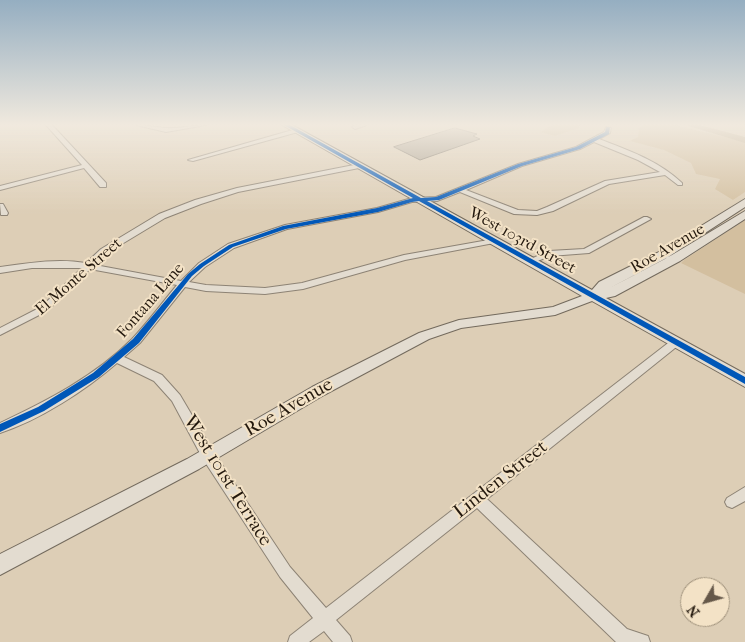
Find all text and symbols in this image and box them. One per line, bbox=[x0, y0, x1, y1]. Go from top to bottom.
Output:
street label: West 103rd Street bbox=[465, 204, 579, 278]
street label: Roe Avenue bbox=[627, 220, 709, 278]
street label: El Monte Street bbox=[32, 234, 126, 320]
street label: Fontana Lane bbox=[113, 260, 189, 342]
street label: Roe Avenue bbox=[241, 374, 337, 442]
street label: West 101st Terrace bbox=[178, 411, 276, 551]
street label: Linden Street bbox=[449, 436, 553, 524]
north arrow bbox=[680, 577, 730, 627]
text: N bbox=[684, 602, 704, 620]

